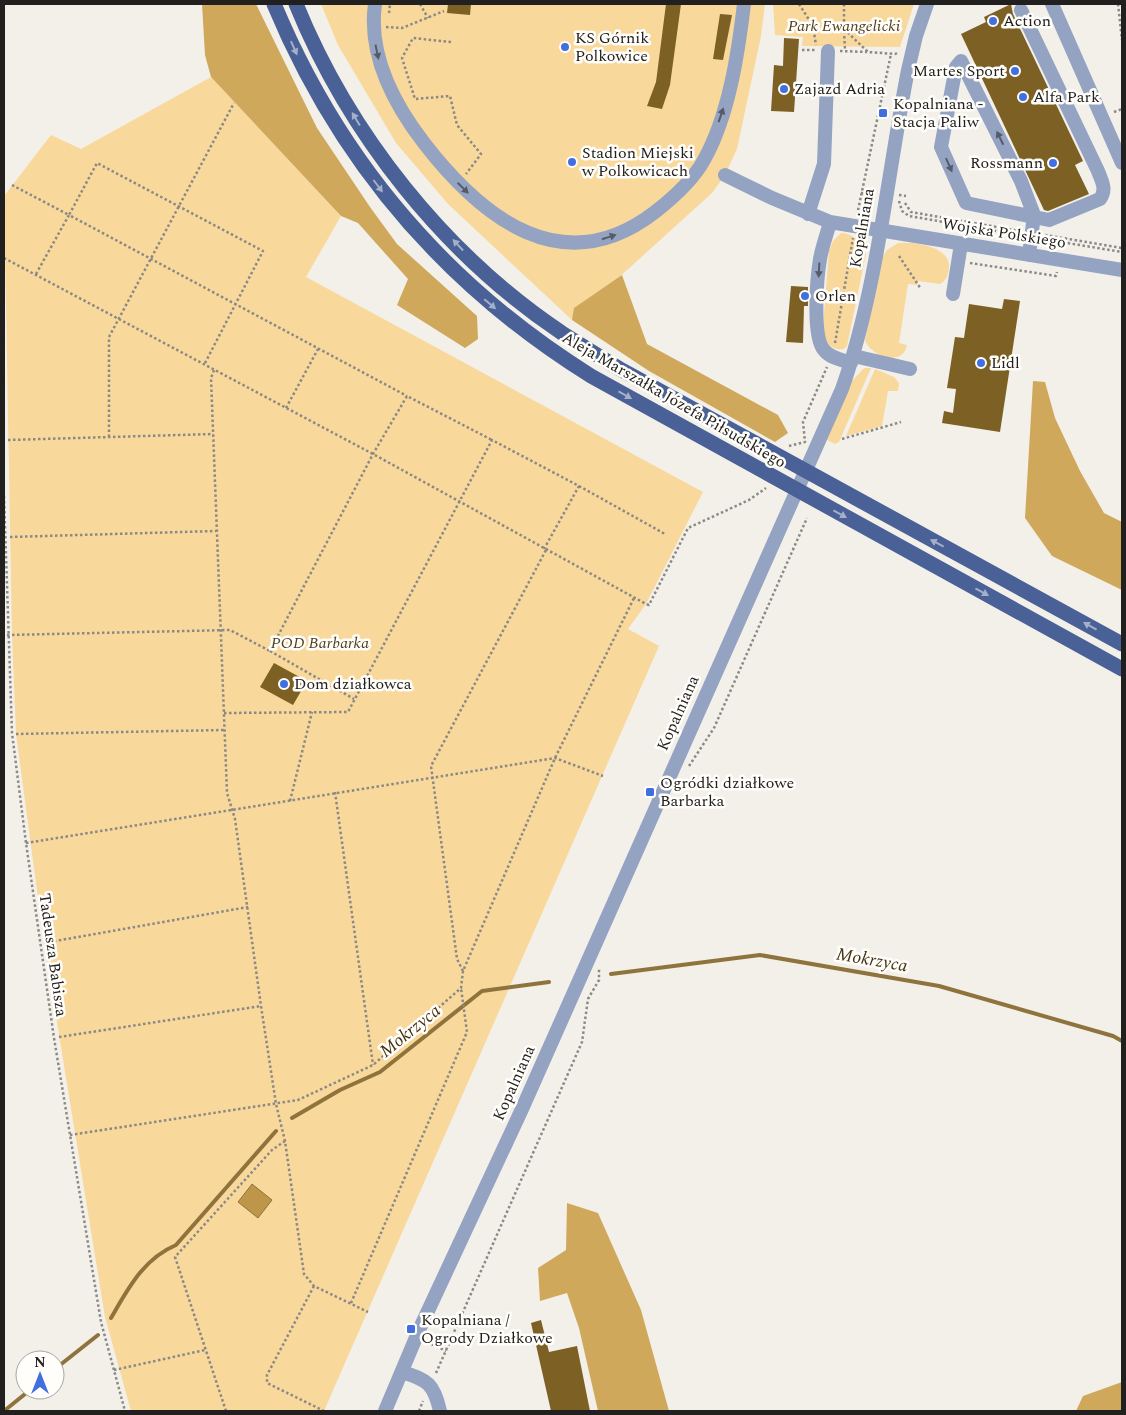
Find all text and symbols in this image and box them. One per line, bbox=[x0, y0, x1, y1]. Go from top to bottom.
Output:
place label: Action bbox=[1003, 9, 1051, 33]
park label: Park Ewangelicki bbox=[788, 14, 901, 38]
marker: Action bbox=[987, 15, 999, 27]
place label: KS Górnik Polkowice bbox=[575, 26, 649, 68]
one-way arrow bbox=[290, 41, 298, 55]
marker: KS Górnik Polkowice bbox=[559, 41, 571, 53]
one-way arrow bbox=[373, 45, 381, 60]
place label: Martes Sport bbox=[913, 59, 1005, 83]
marker: Martes Sport bbox=[1009, 65, 1021, 77]
place label: Zajazd Adria bbox=[794, 77, 885, 101]
marker: Zajazd Adria bbox=[778, 83, 790, 95]
place label: Alfa Park bbox=[1033, 85, 1100, 109]
marker: Alfa Park bbox=[1017, 91, 1029, 103]
place label: Kopalniana - Stacja Paliw bbox=[893, 92, 984, 134]
marker: Kopalniana - Stacja Paliw bbox=[877, 107, 889, 119]
one-way arrow bbox=[718, 108, 725, 123]
one-way arrow bbox=[352, 113, 361, 126]
one-way arrow bbox=[996, 131, 1005, 146]
place label: Stadion Miejski w Polkowicach bbox=[581, 141, 694, 183]
place label: Rossmann bbox=[970, 151, 1043, 175]
marker: Stadion Miejski w Polkowicach bbox=[566, 156, 578, 168]
marker: Rossmann bbox=[1047, 157, 1059, 169]
one-way arrow bbox=[946, 158, 954, 172]
one-way arrow bbox=[373, 179, 384, 192]
one-way arrow bbox=[456, 182, 468, 194]
street label: Kopalniana bbox=[843, 186, 881, 270]
street label: Wojska Polskiego bbox=[940, 211, 1068, 255]
one-way arrow bbox=[601, 232, 616, 240]
one-way arrow bbox=[452, 240, 464, 252]
one-way arrow bbox=[814, 262, 822, 278]
place label: Orlen bbox=[815, 284, 856, 308]
marker: Orlen bbox=[799, 290, 811, 302]
one-way arrow bbox=[484, 298, 497, 309]
street label: Aleja Marszałka Józefa Piłsudskiego bbox=[557, 326, 791, 474]
place label: Lidl bbox=[991, 351, 1020, 375]
marker: Lidl bbox=[975, 357, 987, 369]
one-way arrow bbox=[618, 390, 631, 399]
one-way arrow bbox=[832, 510, 847, 518]
one-way arrow bbox=[930, 539, 945, 547]
one-way arrow bbox=[975, 588, 989, 596]
one-way arrow bbox=[1082, 622, 1097, 630]
park label: POD Barbarka bbox=[271, 631, 369, 655]
street label: Kopalniana bbox=[651, 671, 705, 755]
place label: Dom działkowca bbox=[294, 672, 412, 696]
marker: Dom działkowca bbox=[278, 678, 290, 690]
place label: Ogródki działkowe Barbarka bbox=[660, 771, 794, 813]
marker: Ogródki działkowe Barbarka bbox=[644, 786, 656, 798]
street label: Tadeusza Babisza bbox=[32, 892, 74, 1018]
water label: Mokrzyca bbox=[834, 940, 910, 980]
water label: Mokrzyca bbox=[373, 998, 447, 1064]
street label: Kopalniana bbox=[487, 1041, 541, 1125]
place label: Kopalniana / Ogrody Działkowe bbox=[421, 1308, 553, 1350]
marker: Kopalniana / Ogrody Działkowe bbox=[405, 1323, 417, 1335]
north arrow bbox=[15, 1350, 65, 1400]
text: N bbox=[34, 1352, 46, 1373]

